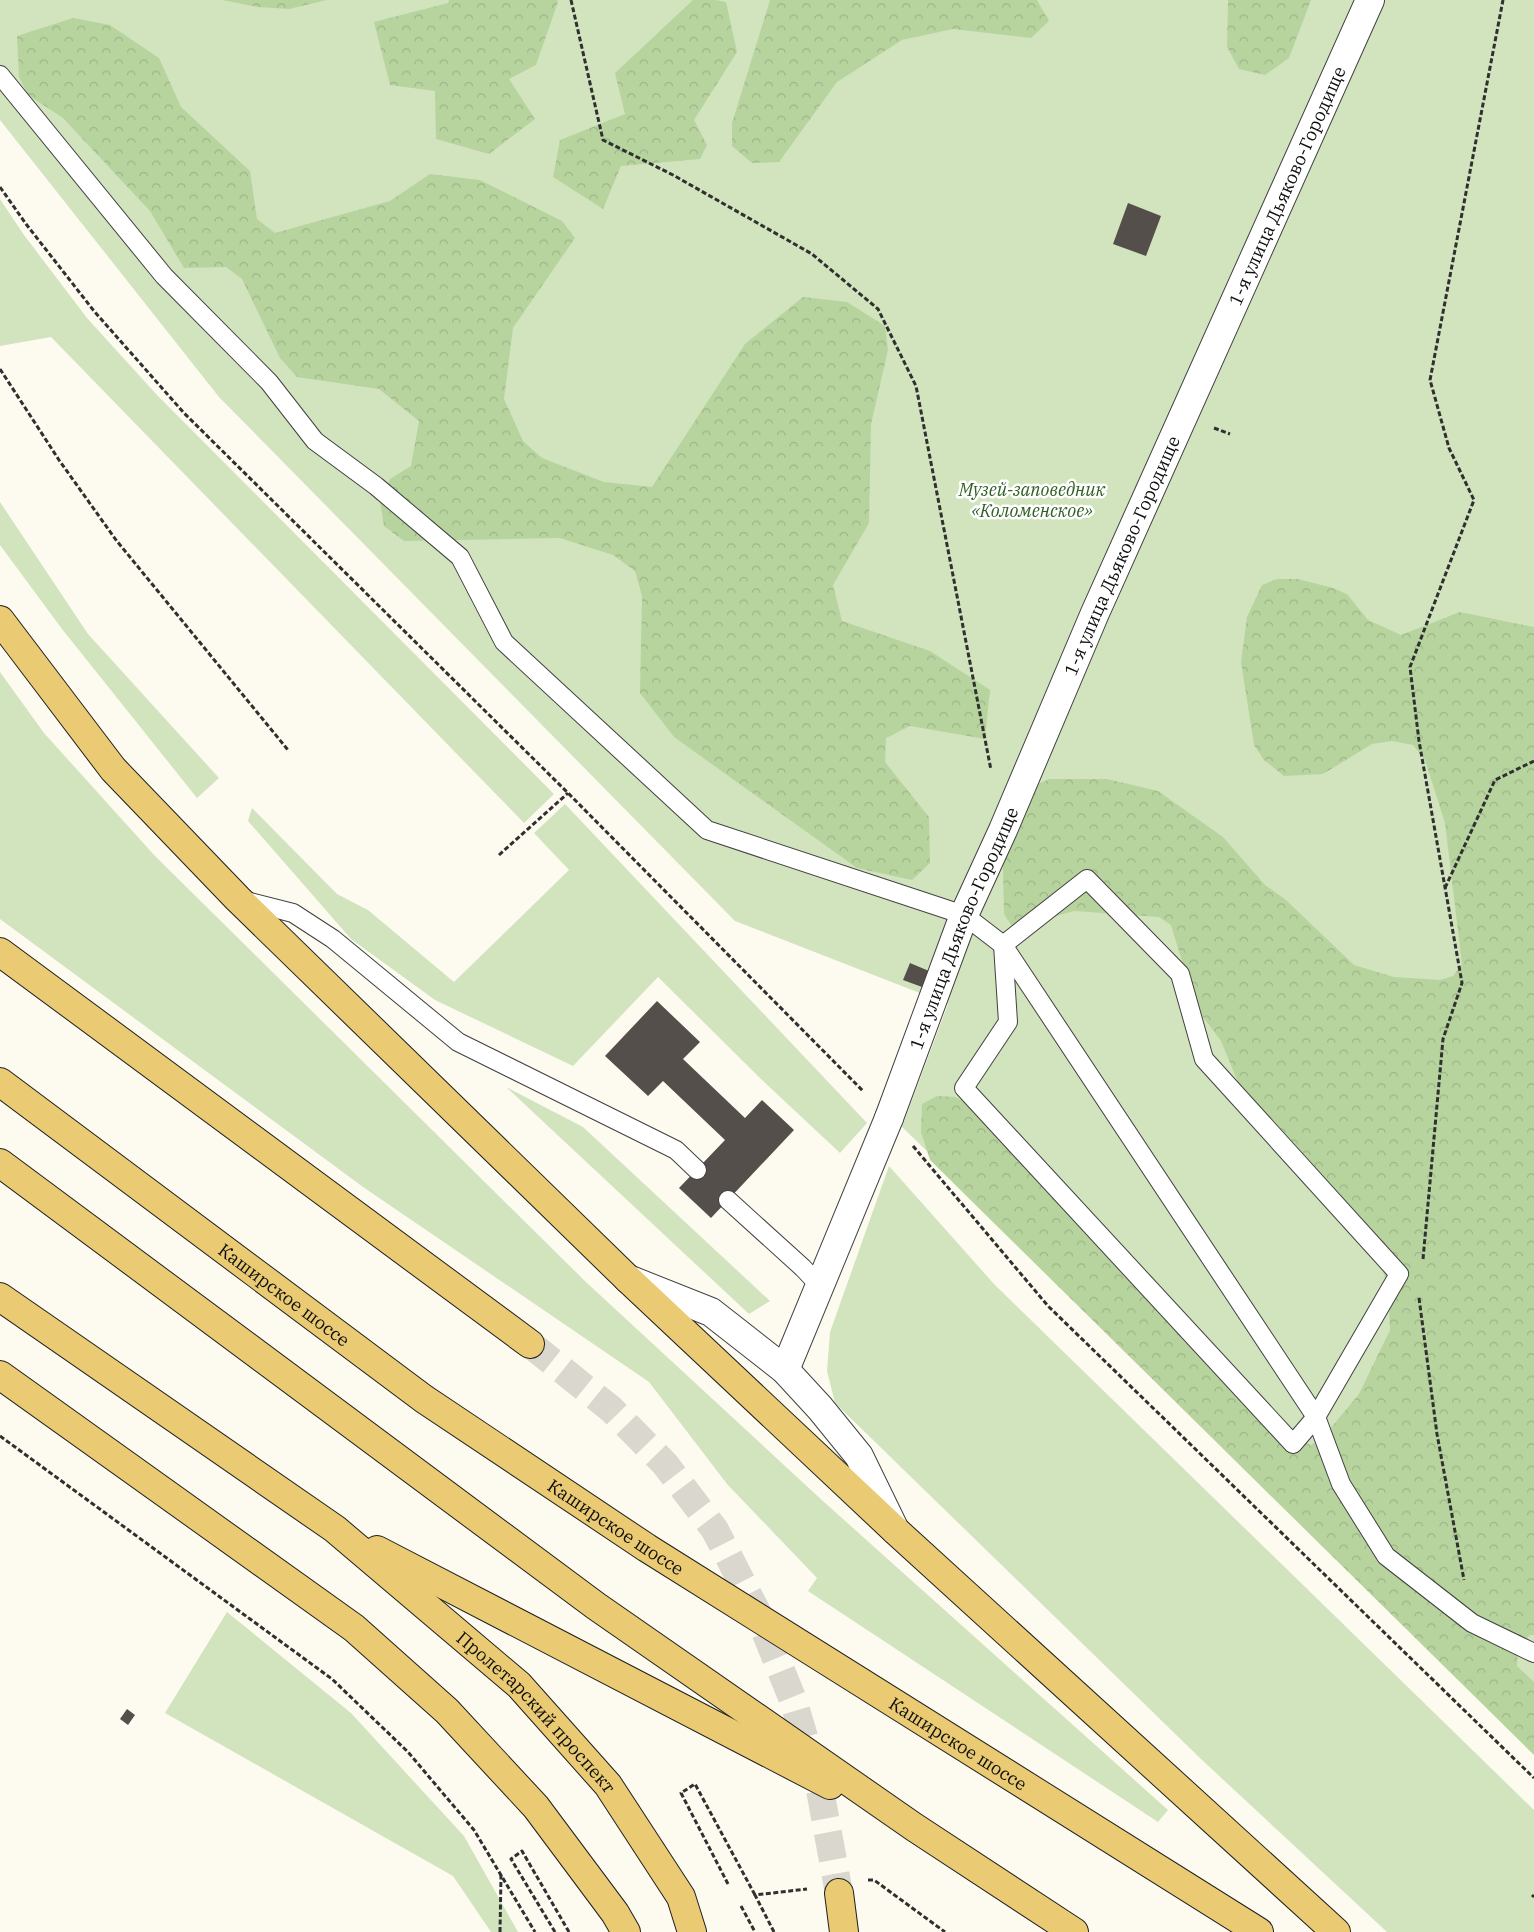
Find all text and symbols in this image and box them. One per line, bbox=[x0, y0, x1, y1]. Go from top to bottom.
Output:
street label: 1-я улица Дьяково-Городище bbox=[1223, 62, 1350, 309]
street label: 1-я улица Дьяково-Городище bbox=[1058, 432, 1185, 679]
park label: Музей-заповедник «Коломенское» bbox=[958, 478, 1105, 522]
street label: 1-я улица Дьяково-Городище bbox=[904, 803, 1023, 1052]
street label: Каширское шоссе bbox=[214, 1238, 355, 1351]
street label: Каширское шоссе bbox=[543, 1474, 688, 1580]
street label: Пролетарский проспект bbox=[452, 1626, 621, 1797]
street label: Каширское шоссе bbox=[885, 1691, 1031, 1795]

